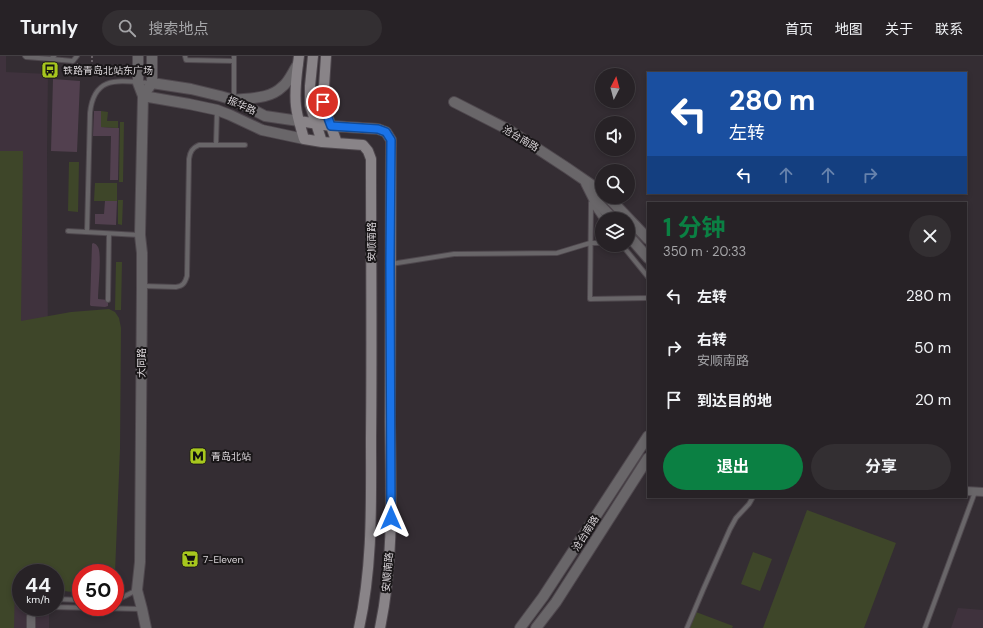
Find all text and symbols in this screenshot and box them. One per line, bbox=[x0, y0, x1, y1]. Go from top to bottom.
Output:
search box bbox=[102, 10, 382, 46]
text: Turnly bbox=[20, 15, 78, 40]
icon: search bbox=[116, 17, 138, 39]
text: 搜索地点 bbox=[148, 19, 208, 39]
text: 首页 bbox=[785, 20, 813, 38]
text: 地图 bbox=[835, 20, 863, 38]
text: 关于 bbox=[885, 20, 913, 38]
text: 联系 bbox=[935, 20, 963, 38]
bus stop icon: 铁路青岛北站东广场 bbox=[40, 60, 60, 80]
place label: 铁路青岛北站东广场 bbox=[63, 64, 153, 77]
north arrow bbox=[595, 68, 635, 108]
map controls bbox=[595, 68, 635, 252]
text: 280 m bbox=[729, 82, 815, 119]
pin bbox=[306, 85, 340, 119]
icon: left bbox=[663, 88, 715, 140]
icon: arrive bbox=[312, 91, 334, 113]
street label: 振华路 bbox=[225, 93, 258, 117]
button: sound bbox=[595, 116, 635, 156]
text: 左转 bbox=[729, 121, 765, 145]
street label: 沧台南路 bbox=[500, 123, 541, 154]
button: search bbox=[595, 164, 635, 204]
icon: left bbox=[733, 164, 755, 186]
icon: ahead bbox=[775, 164, 797, 186]
icon: ahead bbox=[817, 164, 839, 186]
icon: right bbox=[859, 164, 881, 186]
button: layers bbox=[595, 212, 635, 252]
text: 1 分钟 bbox=[663, 212, 725, 243]
button: close bbox=[909, 215, 951, 257]
street label: 安顺南路 bbox=[365, 222, 378, 262]
text: 350 m · 20:33 bbox=[663, 243, 746, 260]
icon: left bbox=[663, 285, 685, 307]
text: 280 m bbox=[906, 286, 951, 306]
text: 左转 bbox=[697, 287, 727, 307]
text: 右转 bbox=[697, 330, 727, 350]
icon: right bbox=[663, 337, 685, 359]
text: 50 m bbox=[914, 338, 951, 358]
street label: 大同路 bbox=[135, 348, 148, 378]
text: 安顺南路 bbox=[697, 352, 749, 369]
icon: arrive bbox=[663, 389, 685, 411]
text: 20 m bbox=[915, 390, 951, 410]
text: 到达目的地 bbox=[697, 391, 772, 411]
button: 退出 bbox=[663, 444, 803, 490]
button: 分享 bbox=[811, 444, 951, 490]
metro station icon: 青岛北站 bbox=[188, 446, 208, 466]
place label: 青岛北站 bbox=[211, 450, 251, 463]
position arrow bbox=[370, 497, 412, 539]
street label: 沧台南路 bbox=[569, 513, 602, 554]
supermarket icon: 7-Eleven bbox=[180, 549, 200, 569]
street label: 安顺南路 bbox=[379, 552, 396, 593]
place label: 7-Eleven bbox=[203, 553, 243, 566]
speed limit sign: 50 bbox=[72, 564, 124, 616]
text: 44 bbox=[25, 572, 51, 598]
text: km/h bbox=[26, 593, 50, 606]

